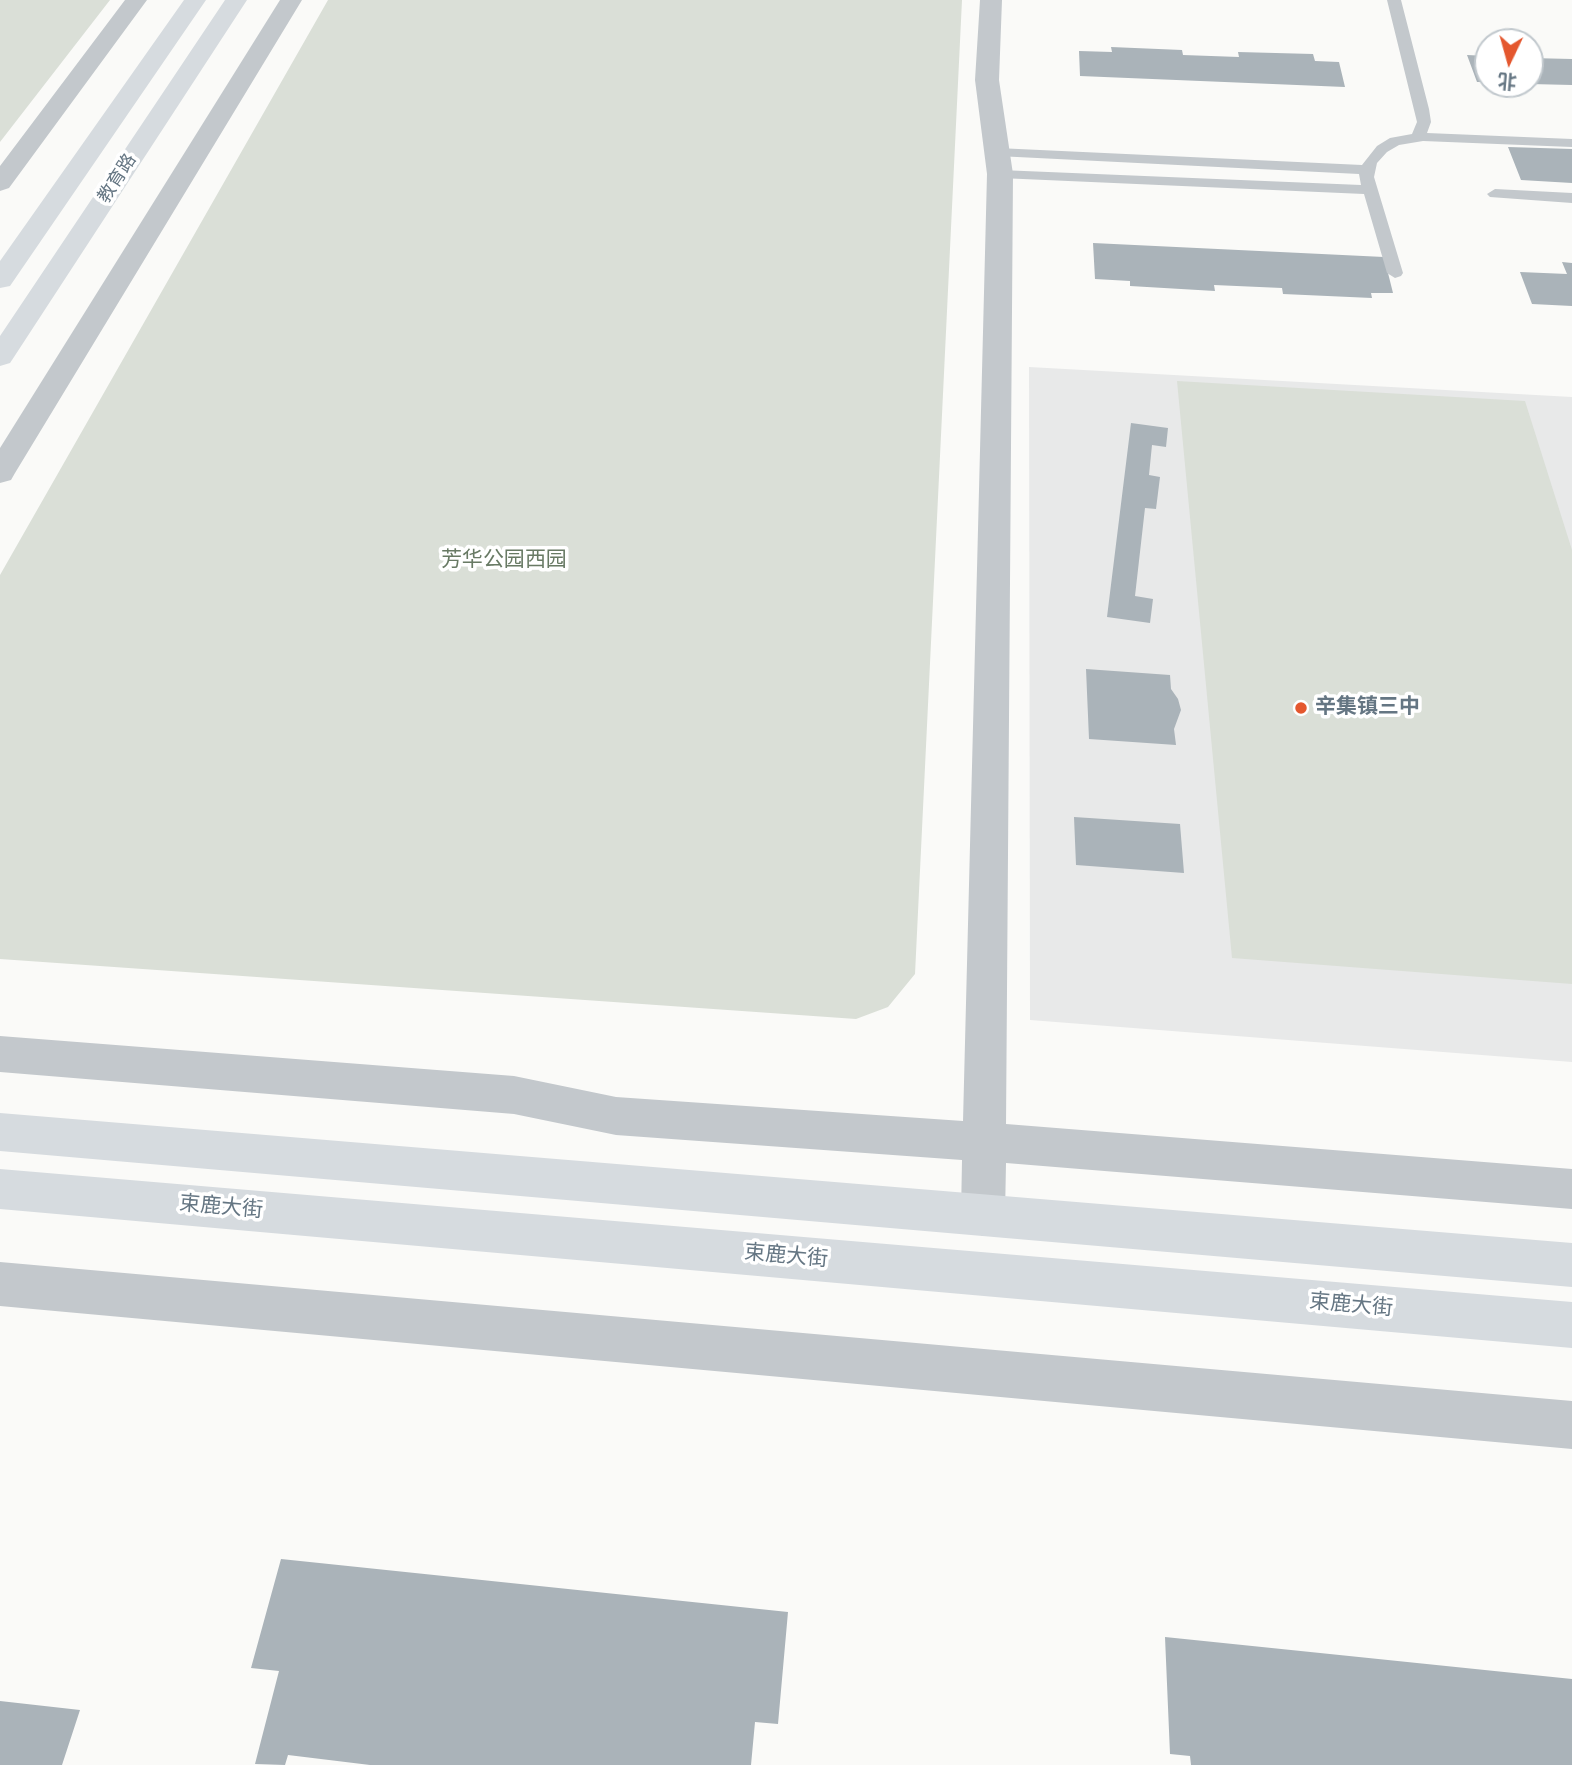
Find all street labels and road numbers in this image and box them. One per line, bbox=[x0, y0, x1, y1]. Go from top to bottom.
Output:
street label: 教育路 bbox=[94, 150, 142, 208]
street label: 束鹿大街 bbox=[178, 1192, 264, 1224]
street label: 束鹿大街 bbox=[743, 1241, 829, 1273]
street label: 束鹿大街 bbox=[1308, 1290, 1394, 1322]

